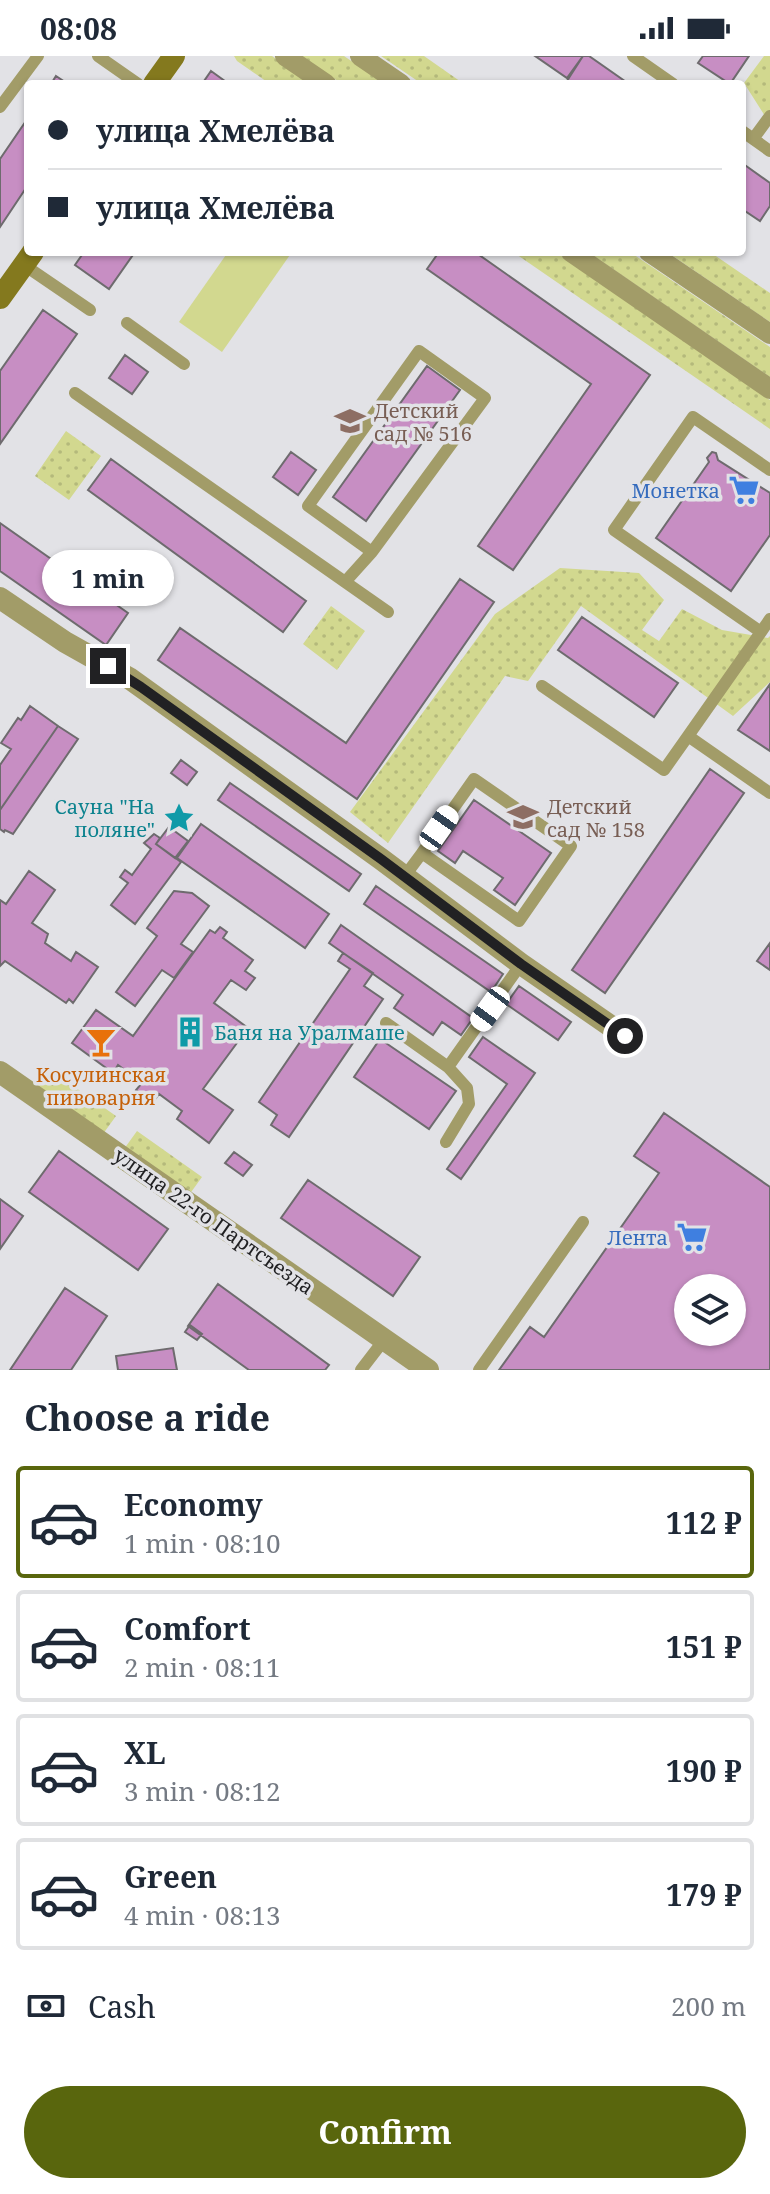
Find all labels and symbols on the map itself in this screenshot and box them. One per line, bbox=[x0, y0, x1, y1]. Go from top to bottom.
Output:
place label: Детский сад № 516 bbox=[374, 397, 472, 447]
school or university icon: Детский сад № 516 bbox=[333, 404, 367, 438]
supermarket icon: Монетка bbox=[727, 473, 761, 507]
place label: Монетка bbox=[631, 477, 720, 504]
callout: 1 min bbox=[42, 550, 174, 606]
route end bbox=[90, 648, 126, 684]
place label: Сауна "На поляне" bbox=[54, 793, 155, 843]
place label: Детский сад № 158 bbox=[547, 793, 645, 843]
school or university icon: Детский сад № 158 bbox=[506, 800, 540, 834]
place icon: Сауна "На поляне" bbox=[162, 801, 196, 835]
car bbox=[415, 801, 463, 855]
car bbox=[466, 983, 514, 1035]
building icon: Баня на Уралмаше bbox=[173, 1015, 207, 1049]
route start bbox=[607, 1018, 643, 1054]
place label: Баня на Уралмаше bbox=[214, 1019, 405, 1046]
bar icon: Косулинская пивоварня bbox=[84, 1025, 118, 1059]
place label: Косулинская пивоварня bbox=[36, 1061, 166, 1111]
street label: улица 22-го Партсъезда bbox=[109, 1142, 319, 1300]
supermarket icon: Лента bbox=[675, 1220, 709, 1254]
place label: Лента bbox=[607, 1224, 668, 1251]

